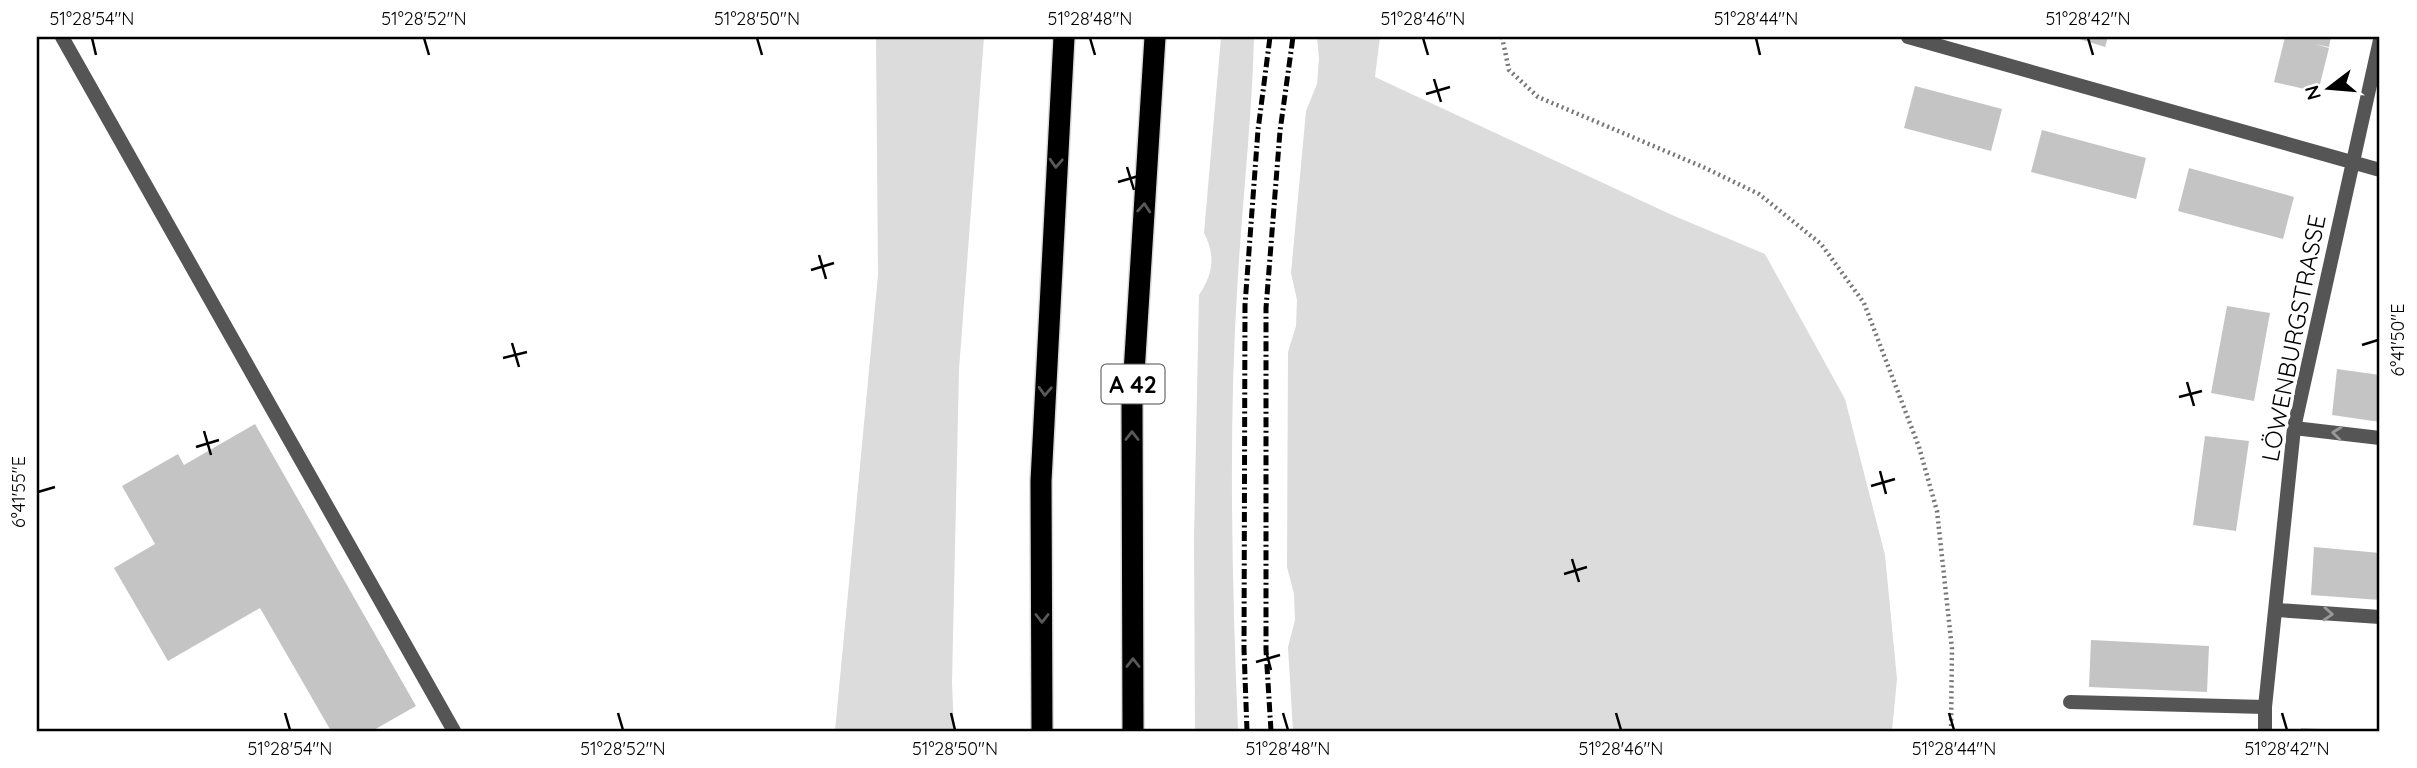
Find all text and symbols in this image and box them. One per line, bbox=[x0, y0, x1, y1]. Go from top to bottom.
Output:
text: 51°28'54"N bbox=[50, 7, 134, 30]
text: 51°28'52"N bbox=[381, 7, 467, 30]
text: 51°28'50"N bbox=[714, 7, 800, 30]
text: 51°28'48"N bbox=[1048, 7, 1132, 30]
text: 51°28'46"N bbox=[1381, 7, 1465, 30]
text: 51°28'44"N bbox=[1714, 7, 1798, 30]
text: 51°28'42"N bbox=[2045, 7, 2131, 30]
north arrow bbox=[2294, 52, 2364, 122]
text: N bbox=[2299, 83, 2326, 103]
one-way arrow bbox=[1049, 158, 1064, 169]
one-way arrow bbox=[1136, 203, 1151, 214]
street label: LÖWENBURGSTRASSE bbox=[2254, 212, 2332, 464]
text: 6°41'50"E bbox=[2386, 304, 2409, 376]
road number: A 42 bbox=[1102, 364, 1164, 404]
one-way arrow bbox=[1038, 385, 1053, 396]
one-way arrow bbox=[2331, 426, 2342, 441]
one-way arrow bbox=[1124, 430, 1140, 440]
text: 6°41'55"E bbox=[7, 456, 30, 528]
one-way arrow bbox=[2323, 606, 2334, 621]
one-way arrow bbox=[1034, 613, 1050, 624]
one-way arrow bbox=[1125, 657, 1141, 668]
text: 51°28'54"N bbox=[248, 737, 332, 760]
text: 51°28'52"N bbox=[580, 737, 666, 760]
text: 51°28'50"N bbox=[912, 737, 998, 760]
text: 51°28'48"N bbox=[1246, 737, 1330, 760]
text: 51°28'46"N bbox=[1579, 737, 1663, 760]
text: 51°28'44"N bbox=[1912, 737, 1996, 760]
text: 51°28'42"N bbox=[2244, 737, 2330, 760]

